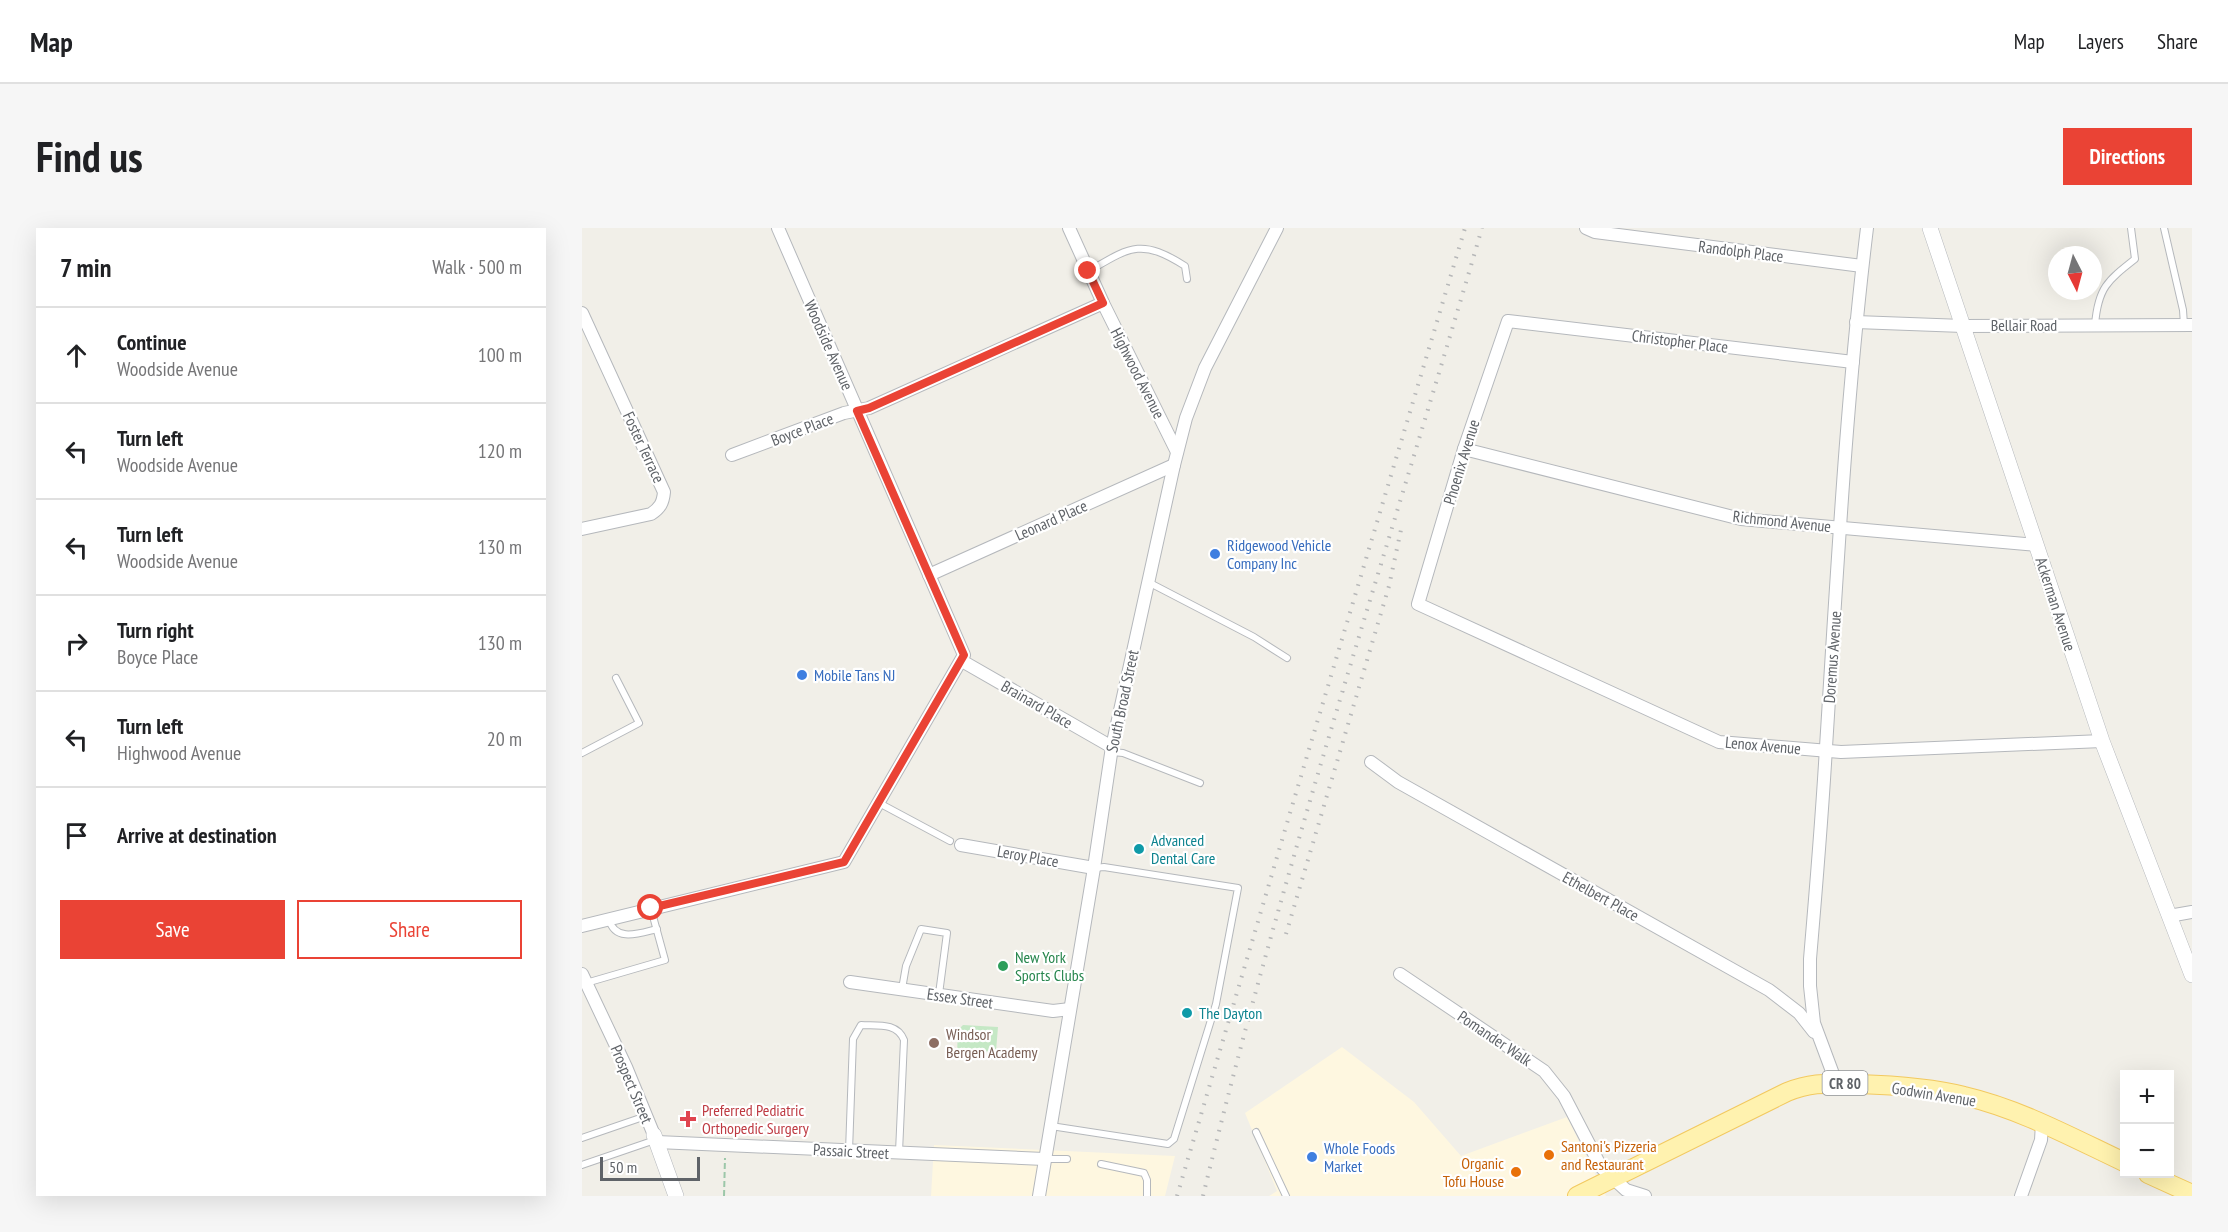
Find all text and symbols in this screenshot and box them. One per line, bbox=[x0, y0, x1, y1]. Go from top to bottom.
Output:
text: Map bbox=[30, 23, 73, 60]
text: Map bbox=[2014, 28, 2045, 55]
text: Layers bbox=[2078, 28, 2124, 55]
text: Share bbox=[2157, 28, 2198, 55]
button: Directions bbox=[2063, 128, 2192, 185]
text: Find us bbox=[36, 129, 143, 184]
street label: Randolph Place bbox=[1697, 236, 1785, 266]
north arrow bbox=[2048, 246, 2102, 300]
text: 7 min bbox=[60, 251, 111, 284]
text: Walk · 500 m bbox=[432, 254, 522, 280]
route end bbox=[1074, 257, 1100, 283]
street label: Woodside Avenue bbox=[800, 297, 858, 393]
street label: Bellair Road bbox=[1991, 315, 2057, 335]
street label: Highwood Avenue bbox=[1107, 324, 1169, 422]
street label: Christopher Place bbox=[1631, 325, 1729, 357]
text: Continue bbox=[117, 328, 187, 356]
icon: ahead bbox=[60, 339, 93, 372]
text: 100 m bbox=[478, 342, 522, 368]
text: Woodside Avenue bbox=[117, 356, 238, 382]
street label: Foster Terrace bbox=[619, 408, 669, 486]
street label: Boyce Place bbox=[768, 408, 836, 450]
street label: Phoenix Avenue bbox=[1439, 417, 1483, 507]
text: Turn left bbox=[117, 424, 183, 452]
icon: left bbox=[60, 435, 93, 468]
text: 120 m bbox=[478, 438, 522, 464]
text: Woodside Avenue bbox=[117, 452, 238, 478]
street label: Leonard Place bbox=[1012, 495, 1090, 545]
street label: Richmond Avenue bbox=[1732, 506, 1832, 536]
text: Turn left bbox=[117, 520, 183, 548]
icon: left bbox=[60, 531, 93, 564]
text: 130 m bbox=[478, 534, 522, 560]
place label: Ridgewood Vehicle Company Inc bbox=[1227, 535, 1331, 573]
marker: Ridgewood Vehicle Company Inc bbox=[1208, 547, 1222, 561]
text: Woodside Avenue bbox=[117, 548, 238, 574]
street label: Ackerman Avenue bbox=[2031, 555, 2081, 653]
street label: Doremus Avenue bbox=[1819, 610, 1845, 704]
text: Turn right bbox=[117, 616, 194, 644]
icon: right bbox=[60, 627, 93, 660]
text: 130 m bbox=[478, 630, 522, 656]
text: Boyce Place bbox=[117, 644, 198, 670]
street label: South Broad Street bbox=[1101, 647, 1143, 754]
place label: Mobile Tans NJ bbox=[814, 665, 895, 685]
marker: Mobile Tans NJ bbox=[795, 668, 809, 682]
street label: Brainard Place bbox=[998, 676, 1076, 732]
text: Turn left bbox=[117, 712, 183, 740]
icon: left bbox=[60, 723, 93, 756]
text: 20 m bbox=[487, 726, 522, 752]
street label: Lenox Avenue bbox=[1724, 732, 1802, 758]
text: Highwood Avenue bbox=[117, 740, 241, 766]
icon: arrive bbox=[60, 819, 93, 852]
text: Arrive at destination bbox=[117, 821, 277, 849]
place label: Advanced Dental Care bbox=[1151, 830, 1215, 868]
street label: Leroy Place bbox=[996, 841, 1060, 871]
marker: Advanced Dental Care bbox=[1132, 842, 1146, 856]
street label: Ethelbert Place bbox=[1559, 867, 1643, 925]
route start bbox=[637, 894, 663, 920]
button: Save bbox=[60, 900, 285, 959]
button: Share bbox=[297, 900, 522, 959]
place label: New York Sports Clubs bbox=[1015, 947, 1084, 985]
marker: New York Sports Clubs bbox=[996, 959, 1010, 973]
street label: Essex Street bbox=[926, 983, 995, 1013]
place label: The Dayton bbox=[1199, 1003, 1262, 1023]
marker: The Dayton bbox=[1180, 1006, 1194, 1020]
street label: Pomander Walk bbox=[1454, 1006, 1537, 1071]
place label: Windsor Bergen Academy bbox=[946, 1024, 1038, 1062]
marker: Windsor Bergen Academy bbox=[927, 1036, 941, 1050]
street label: Prospect Street bbox=[606, 1042, 658, 1127]
map controls bbox=[2120, 1070, 2174, 1178]
button: + bbox=[2120, 1070, 2174, 1124]
road number: CR 80 bbox=[1822, 1071, 1868, 1095]
street label: Godwin Avenue bbox=[1890, 1077, 1978, 1111]
place label: Preferred Pediatric Orthopedic Surgery bbox=[702, 1100, 809, 1138]
marker: Preferred Pediatric Orthopedic Surgery bbox=[679, 1110, 697, 1128]
button: − bbox=[2120, 1124, 2174, 1178]
place label: Santoni's Pizzeria and Restaurant bbox=[1561, 1136, 1657, 1174]
place label: Whole Foods Market bbox=[1324, 1138, 1395, 1176]
street label: Passaic Street bbox=[813, 1139, 890, 1163]
marker: Santoni's Pizzeria and Restaurant bbox=[1542, 1148, 1556, 1162]
marker: Whole Foods Market bbox=[1305, 1150, 1319, 1164]
place label: Organic Tofu House bbox=[1443, 1153, 1504, 1191]
scale bar bbox=[600, 1154, 700, 1182]
text: 50 m bbox=[609, 1157, 637, 1177]
marker: Organic Tofu House bbox=[1509, 1165, 1523, 1179]

